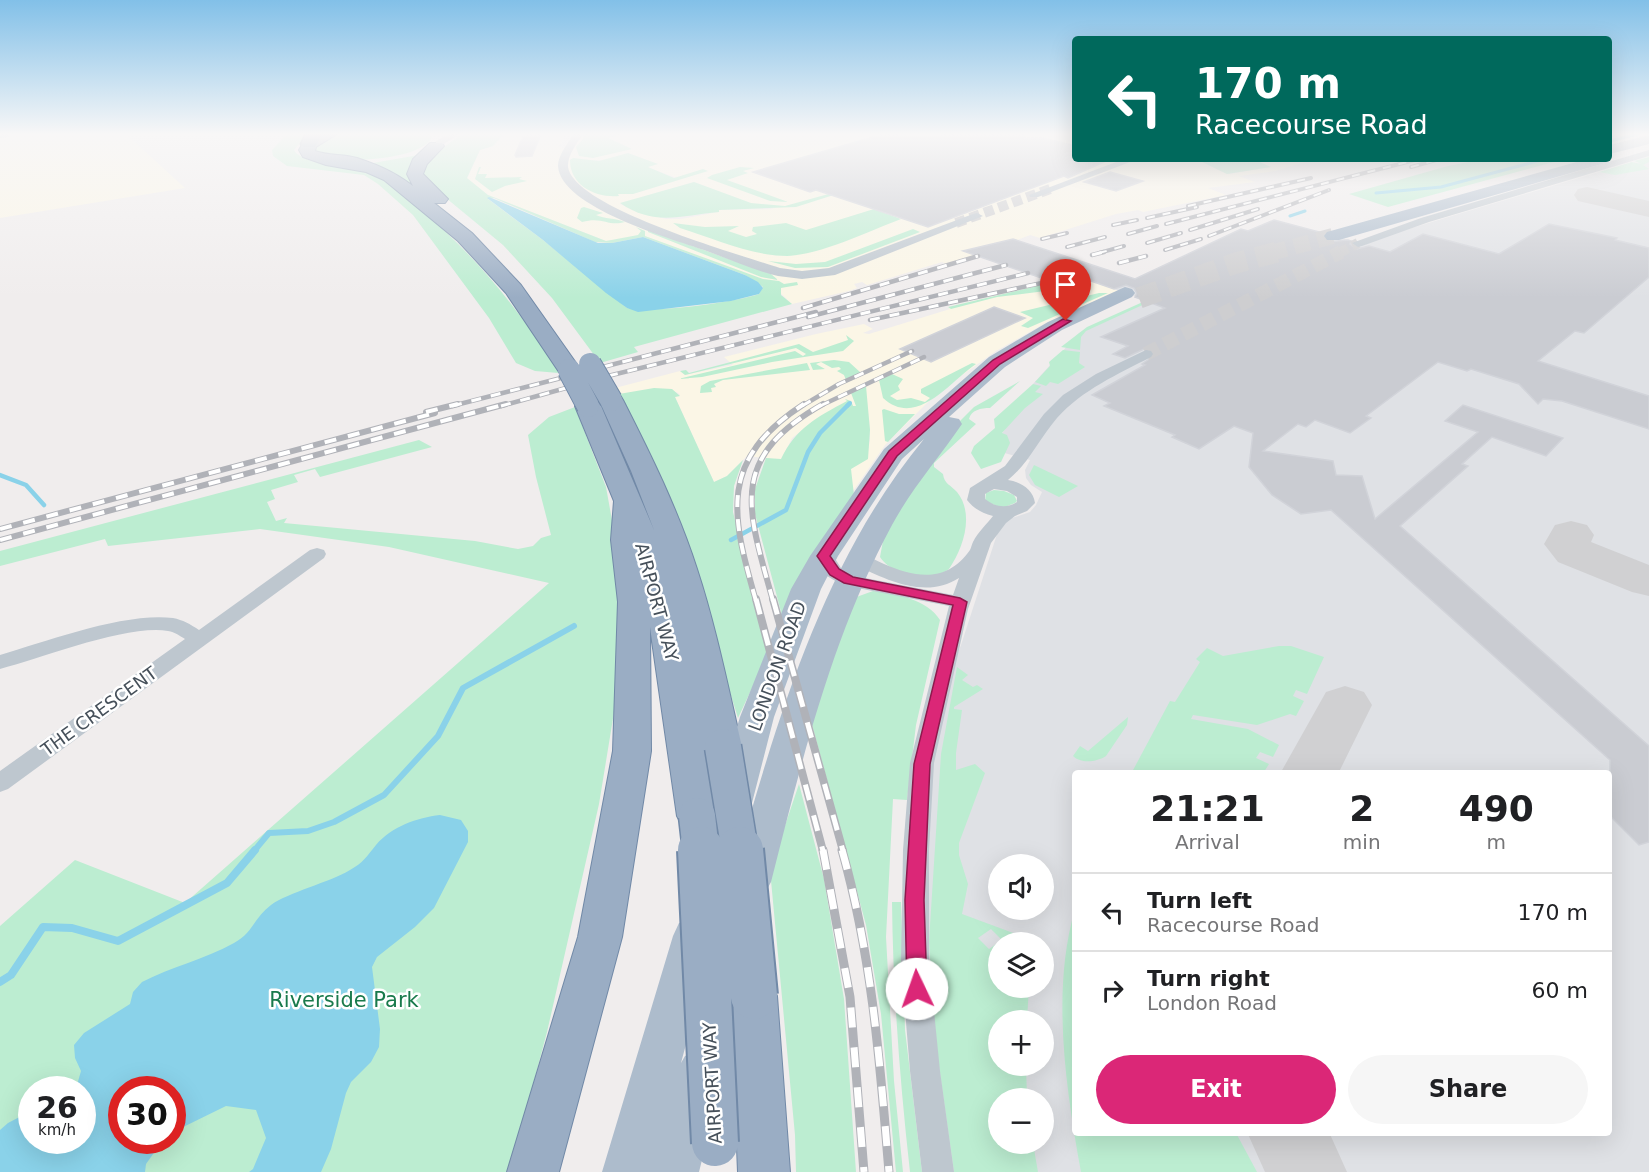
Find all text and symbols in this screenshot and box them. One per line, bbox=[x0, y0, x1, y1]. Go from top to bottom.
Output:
text: 170 m bbox=[1195, 59, 1341, 108]
icon: left bbox=[1096, 60, 1174, 138]
text: Racecourse Road bbox=[1195, 109, 1428, 140]
pin bbox=[1040, 259, 1091, 321]
icon: arrive bbox=[1049, 268, 1082, 301]
street label: AIRPORT WAY bbox=[631, 540, 683, 665]
street label: LONDON ROAD bbox=[744, 598, 810, 734]
street label: THE CRESCENT bbox=[36, 661, 162, 761]
text: 21:21 bbox=[1150, 788, 1265, 829]
text: 2 bbox=[1349, 788, 1374, 829]
text: 490 bbox=[1459, 788, 1534, 829]
text: Arrival bbox=[1175, 830, 1240, 854]
text: min bbox=[1343, 830, 1381, 854]
text: m bbox=[1487, 830, 1506, 854]
map controls bbox=[988, 854, 1054, 1154]
button: sound bbox=[988, 854, 1054, 920]
text: Turn left bbox=[1147, 888, 1252, 913]
icon: left bbox=[1096, 896, 1129, 929]
text: 170 m bbox=[1518, 900, 1588, 925]
text: Racecourse Road bbox=[1147, 913, 1319, 937]
button: layers bbox=[988, 932, 1054, 998]
position arrow bbox=[885, 957, 949, 1021]
text: Turn right bbox=[1147, 966, 1270, 991]
icon: right bbox=[1096, 974, 1129, 1007]
text: 60 m bbox=[1532, 978, 1588, 1003]
park label: Riverside Park bbox=[269, 988, 420, 1012]
text: London Road bbox=[1147, 991, 1277, 1015]
button: + bbox=[988, 1010, 1054, 1076]
street label: AIRPORT WAY bbox=[698, 1021, 726, 1144]
button: Exit bbox=[1096, 1055, 1336, 1124]
button: Share bbox=[1348, 1055, 1588, 1124]
speed limit sign: 30 bbox=[108, 1076, 186, 1154]
button: − bbox=[988, 1088, 1054, 1154]
text: 26 bbox=[36, 1090, 78, 1125]
text: km/h bbox=[38, 1121, 76, 1139]

